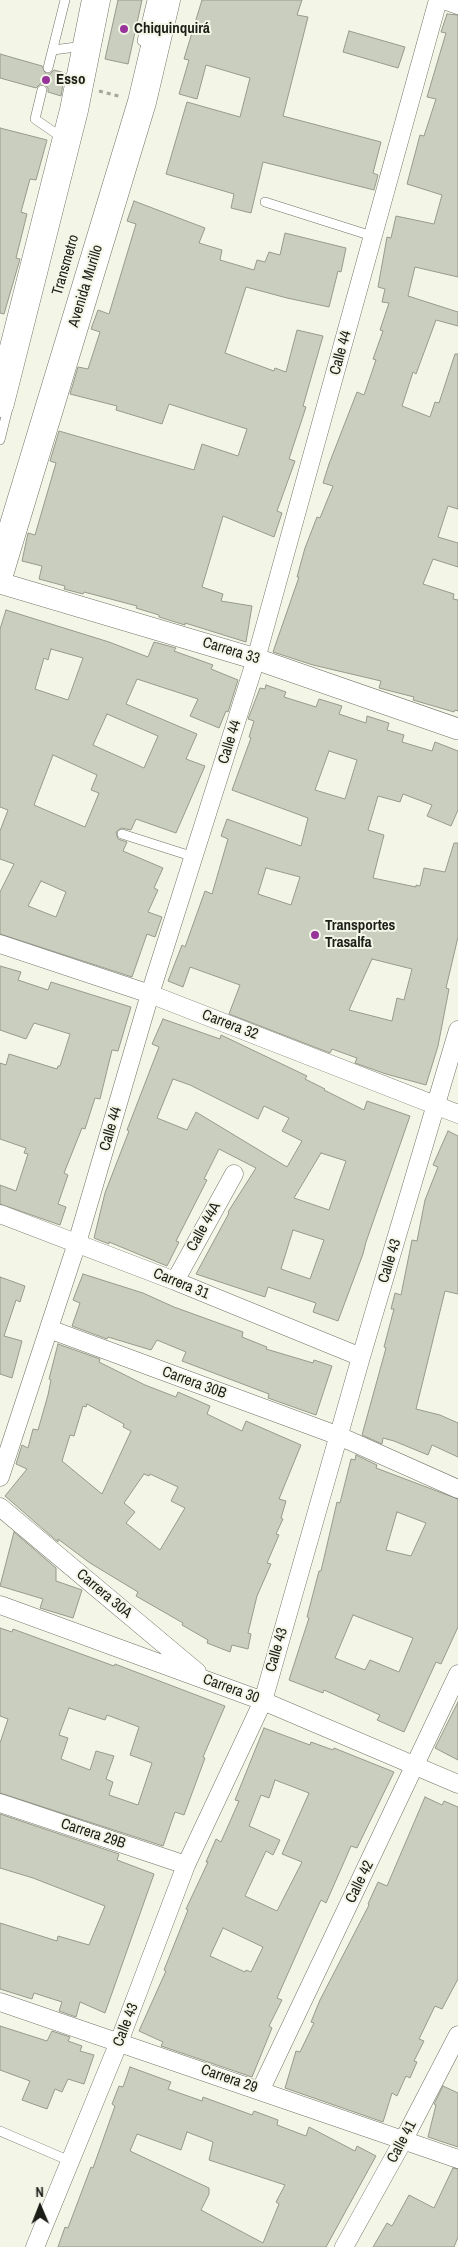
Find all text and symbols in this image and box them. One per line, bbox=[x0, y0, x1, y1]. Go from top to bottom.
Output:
place label: Chiquinquirá bbox=[134, 20, 210, 38]
marker: Chiquinquirá bbox=[118, 23, 130, 35]
place label: Esso bbox=[56, 71, 85, 89]
marker: Esso bbox=[40, 74, 52, 86]
street label: Transmetro bbox=[49, 233, 83, 297]
street label: Avenida Murillo bbox=[65, 243, 107, 329]
street label: Calle 44 bbox=[326, 329, 356, 377]
street label: Carrera 33 bbox=[200, 634, 262, 668]
street label: Calle 44 bbox=[215, 718, 245, 766]
place label: Transportes Trasalfa bbox=[325, 917, 395, 952]
marker: Transportes Trasalfa bbox=[309, 929, 321, 941]
street label: Carrera 32 bbox=[199, 1006, 261, 1044]
street label: Calle 44 bbox=[96, 1105, 126, 1153]
street label: Calle 44A bbox=[183, 1199, 225, 1255]
street label: Calle 43 bbox=[375, 1237, 405, 1285]
street label: Carrera 31 bbox=[150, 1265, 212, 1303]
street label: Carrera 30B bbox=[159, 1363, 229, 1403]
street label: Carrera 30A bbox=[73, 1566, 135, 1622]
street label: Calle 43 bbox=[262, 1626, 292, 1674]
street label: Carrera 30 bbox=[200, 1670, 262, 1708]
street label: Carrera 29B bbox=[58, 1815, 128, 1853]
street label: Calle 42 bbox=[342, 1858, 378, 1906]
street label: Calle 43 bbox=[110, 2001, 142, 2049]
street label: Carrera 29 bbox=[198, 2061, 260, 2097]
street label: Calle 41 bbox=[383, 2118, 421, 2166]
north arrow bbox=[15, 2182, 65, 2232]
text: N bbox=[35, 2183, 44, 2201]

